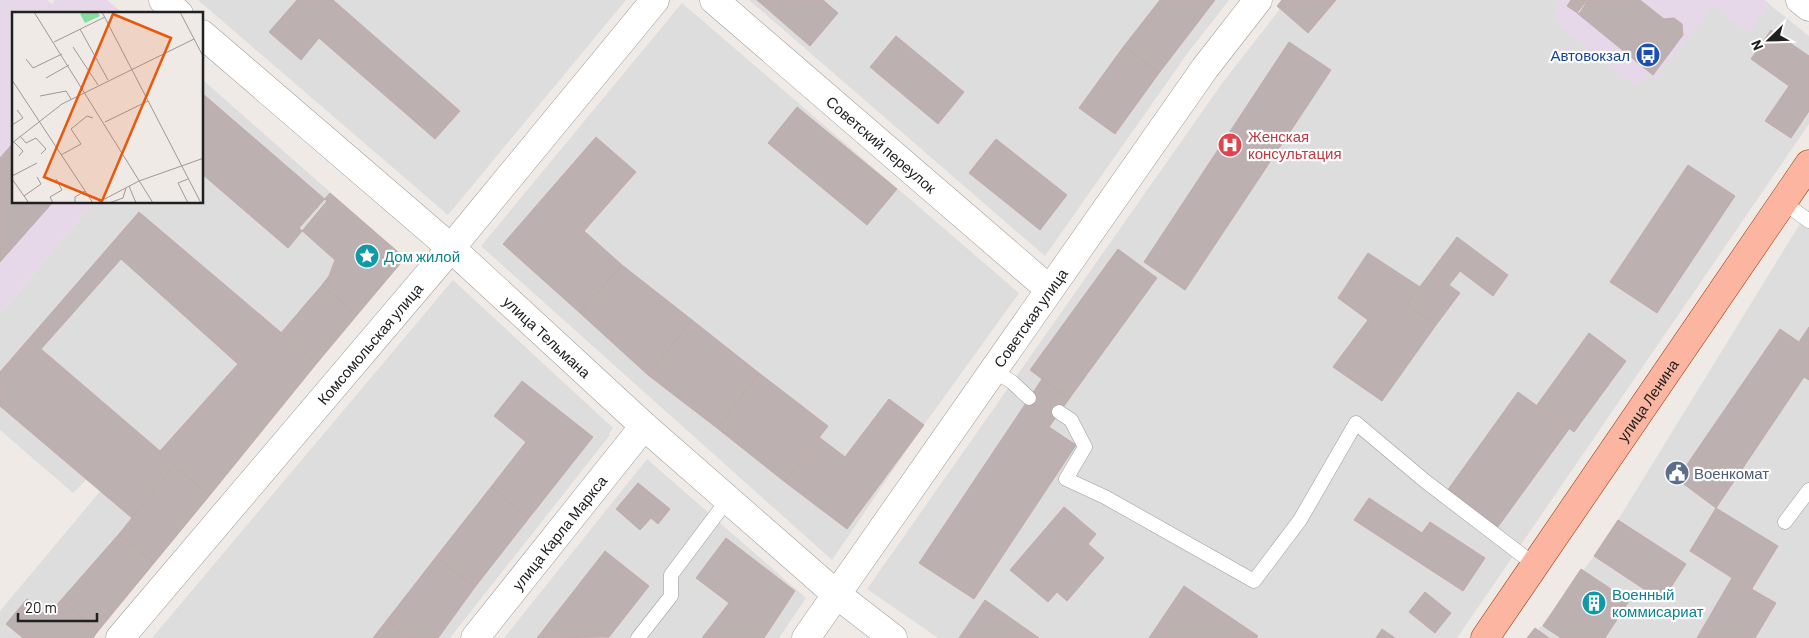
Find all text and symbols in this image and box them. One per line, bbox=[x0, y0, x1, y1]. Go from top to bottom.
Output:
inset map bbox=[12, 12, 204, 204]
north arrow bbox=[1744, 15, 1794, 65]
text: N bbox=[1747, 38, 1766, 53]
bus stop icon: Автовокзал bbox=[1635, 42, 1661, 68]
place label: Автовокзал bbox=[1550, 46, 1630, 64]
street label: Советский переулок bbox=[823, 92, 940, 197]
place label: Женская консультация bbox=[1248, 127, 1342, 162]
hospital icon: Женская консультация bbox=[1217, 132, 1243, 158]
place icon: Дом жилой bbox=[354, 243, 380, 269]
place label: Дом жилой bbox=[384, 247, 460, 265]
street label: Советская улица bbox=[989, 264, 1071, 371]
street label: Комсомольская улица bbox=[313, 279, 427, 408]
street label: улица Тельмана bbox=[500, 292, 595, 382]
street label: улица Ленина bbox=[1613, 355, 1682, 445]
public building icon: Военкомат bbox=[1664, 460, 1690, 486]
place label: Военкомат bbox=[1694, 464, 1769, 482]
street label: улица Карла Маркса bbox=[508, 471, 611, 593]
place label: Военный коммисариат bbox=[1612, 585, 1704, 620]
scale bar bbox=[18, 590, 96, 622]
building icon: Военный коммисариат bbox=[1581, 590, 1607, 616]
text: 20 m bbox=[25, 598, 57, 616]

